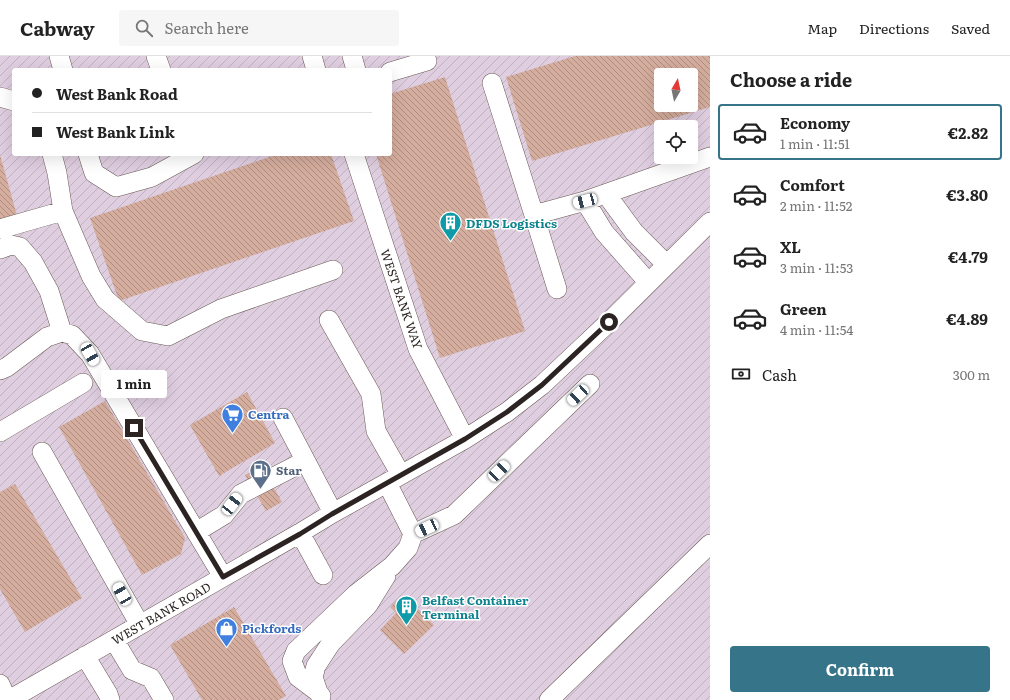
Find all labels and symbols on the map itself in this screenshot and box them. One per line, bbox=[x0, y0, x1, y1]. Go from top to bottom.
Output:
north arrow bbox=[654, 68, 698, 112]
car bbox=[572, 192, 598, 210]
building icon: DFDS Logistics bbox=[438, 210, 464, 243]
place label: DFDS Logistics bbox=[466, 214, 557, 232]
street label: WEST BANK WAY bbox=[376, 246, 428, 352]
route start bbox=[600, 313, 618, 331]
car bbox=[79, 341, 101, 367]
callout: 1 min bbox=[101, 370, 167, 398]
car bbox=[565, 382, 591, 408]
supermarket icon: Centra bbox=[220, 401, 246, 434]
place label: Centra bbox=[248, 405, 290, 423]
route end bbox=[125, 419, 143, 437]
fuel station icon: Star bbox=[247, 457, 273, 490]
car bbox=[486, 458, 512, 484]
place label: Star bbox=[276, 461, 302, 479]
car bbox=[220, 491, 244, 517]
car bbox=[414, 517, 440, 539]
street label: WEST BANK ROAD bbox=[108, 577, 214, 649]
car bbox=[111, 581, 133, 607]
place label: Belfast Container Terminal bbox=[422, 591, 529, 623]
building icon: Belfast Container Terminal bbox=[394, 594, 420, 627]
shop icon: Pickfords bbox=[214, 615, 240, 648]
place label: Pickfords bbox=[242, 619, 301, 637]

